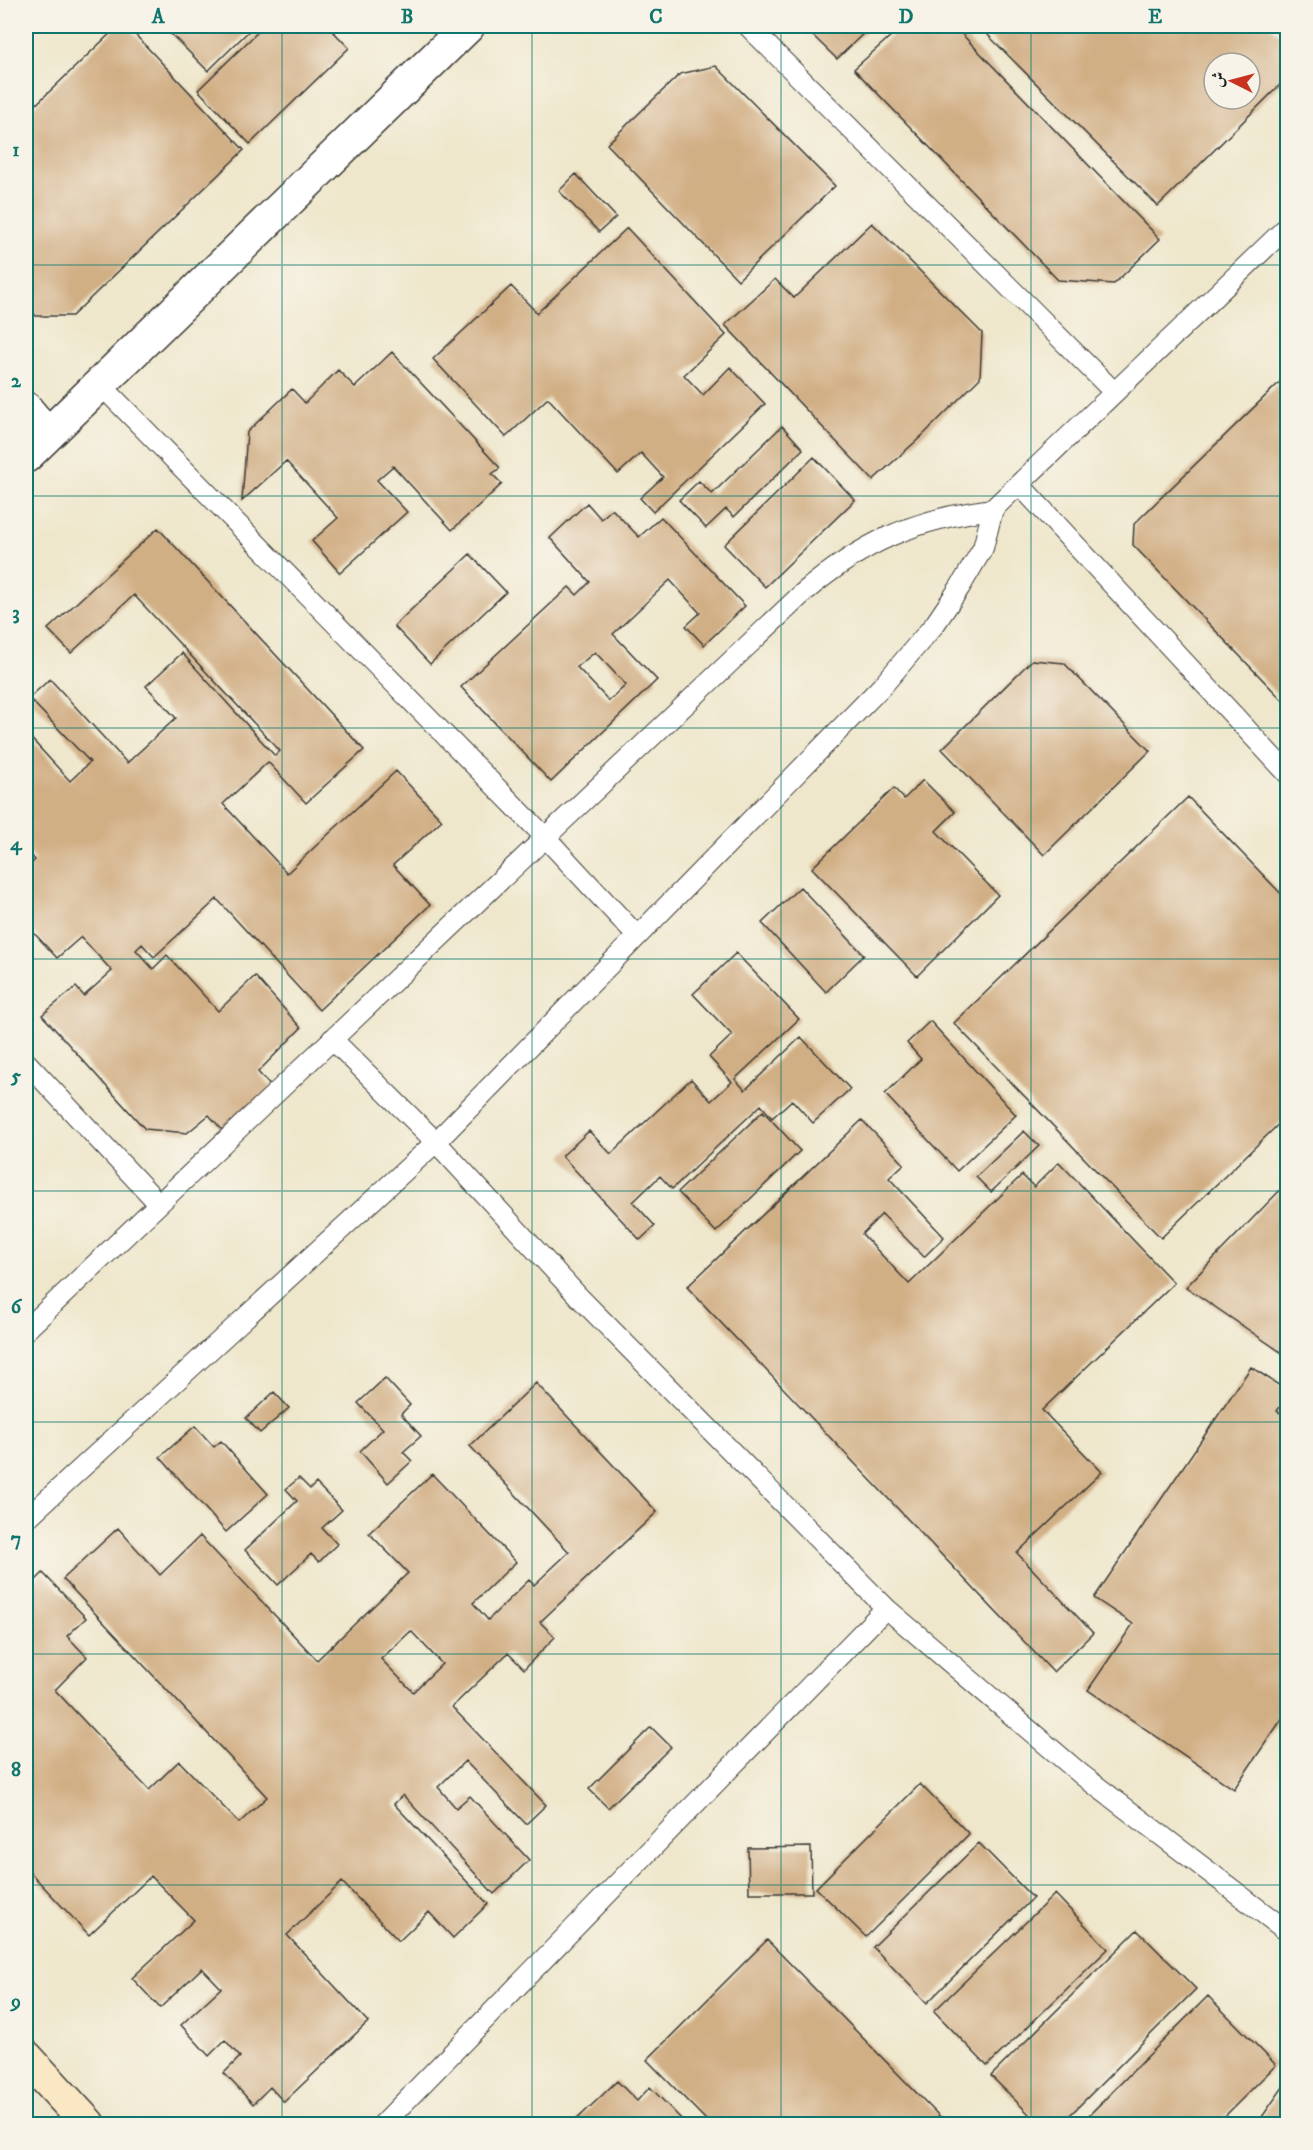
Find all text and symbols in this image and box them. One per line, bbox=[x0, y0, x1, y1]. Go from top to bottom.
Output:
text: A bbox=[151, 5, 166, 30]
text: B bbox=[401, 5, 413, 30]
text: C bbox=[649, 5, 663, 30]
text: D bbox=[899, 5, 914, 30]
text: E bbox=[1148, 5, 1162, 30]
north arrow bbox=[1202, 51, 1262, 111]
text: ش bbox=[1207, 71, 1229, 88]
text: 1 bbox=[12, 138, 20, 163]
text: 2 bbox=[11, 369, 22, 394]
text: 3 bbox=[12, 601, 20, 626]
text: 4 bbox=[10, 832, 23, 857]
text: 5 bbox=[10, 1064, 21, 1089]
text: 6 bbox=[11, 1295, 23, 1320]
text: 7 bbox=[11, 1527, 21, 1552]
text: 8 bbox=[11, 1758, 21, 1783]
text: 9 bbox=[9, 1990, 21, 2015]

